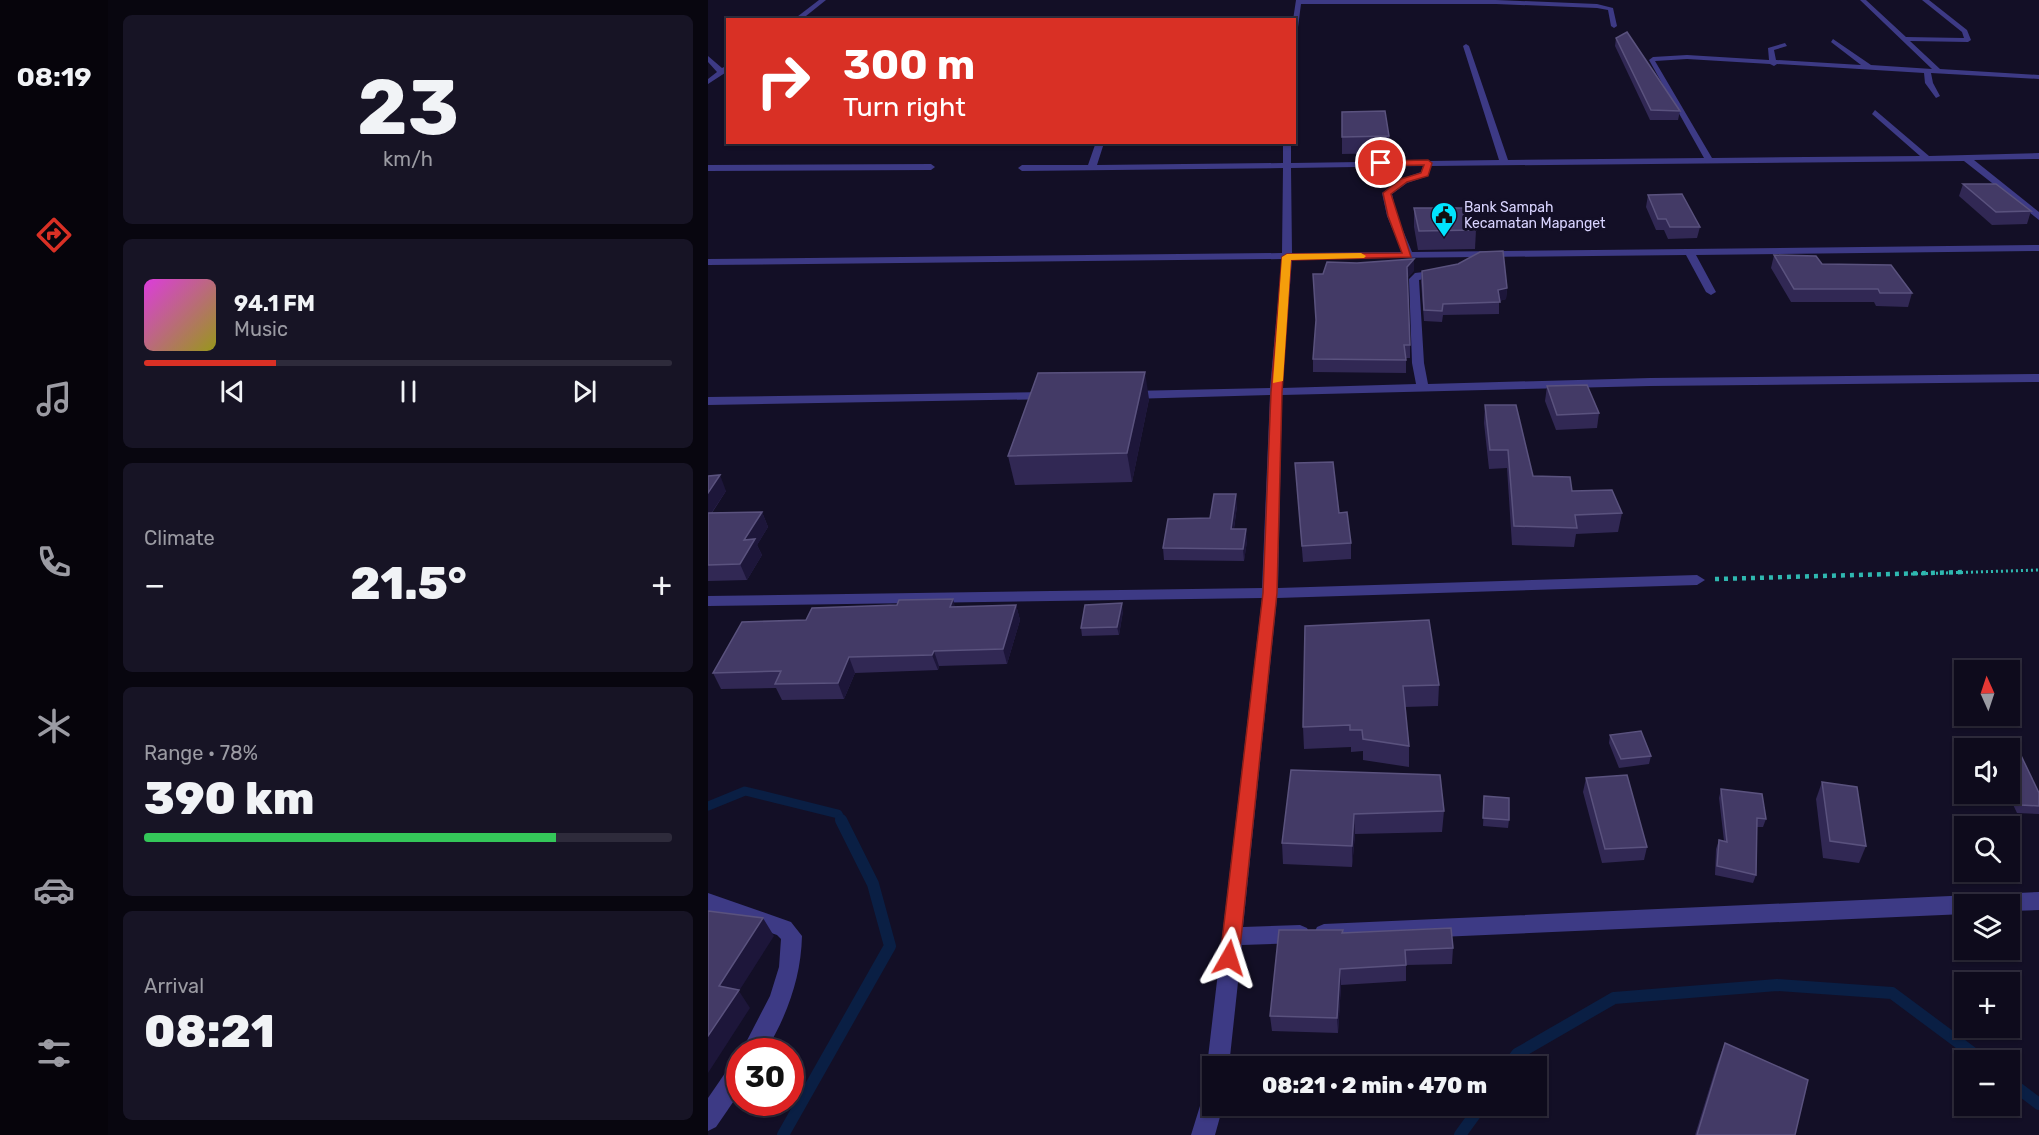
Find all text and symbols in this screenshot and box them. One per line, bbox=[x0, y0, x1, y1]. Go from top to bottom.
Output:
text: 300 m bbox=[843, 40, 975, 90]
icon: right bbox=[744, 42, 822, 120]
text: 08:19 bbox=[16, 61, 92, 93]
text: 23 bbox=[357, 61, 459, 154]
text: Turn right bbox=[843, 91, 966, 123]
pin bbox=[1355, 137, 1406, 188]
icon: arrive bbox=[1364, 146, 1397, 179]
text: km/h bbox=[383, 147, 433, 171]
place label: Bank Sampah Kecamatan Mapanget bbox=[1464, 199, 1606, 232]
public building icon: Bank Sampah Kecamatan Mapanget bbox=[1429, 200, 1459, 238]
icon: directions bbox=[33, 214, 75, 256]
text: 94.1 FM bbox=[234, 290, 315, 317]
text: Music bbox=[234, 317, 288, 341]
icon: previous bbox=[216, 375, 249, 408]
icon: pause bbox=[392, 375, 425, 408]
icon: next bbox=[568, 375, 601, 408]
icon: music bbox=[33, 378, 75, 420]
text: Climate bbox=[144, 526, 215, 550]
icon: phone bbox=[33, 541, 75, 583]
text: 21.5° bbox=[350, 557, 467, 610]
text: − bbox=[144, 565, 165, 604]
text: + bbox=[651, 565, 672, 604]
north arrow bbox=[1954, 660, 2020, 726]
map controls bbox=[1954, 660, 2020, 1116]
icon: climate bbox=[33, 705, 75, 747]
button: sound bbox=[1954, 738, 2020, 804]
text: Range · 78% bbox=[144, 741, 258, 765]
text: 390 km bbox=[144, 772, 314, 825]
button: search bbox=[1954, 816, 2020, 882]
icon: car bbox=[33, 869, 75, 911]
button: layers bbox=[1954, 894, 2020, 960]
position arrow bbox=[1197, 926, 1261, 990]
button: + bbox=[1954, 972, 2020, 1038]
text: Arrival bbox=[144, 974, 204, 998]
text: 08:21 bbox=[144, 1005, 275, 1058]
icon: filters bbox=[33, 1032, 75, 1074]
speed limit sign: 30 bbox=[726, 1038, 804, 1116]
button: − bbox=[1954, 1050, 2020, 1116]
text: 08:21 · 2 min · 470 m bbox=[1262, 1072, 1487, 1099]

